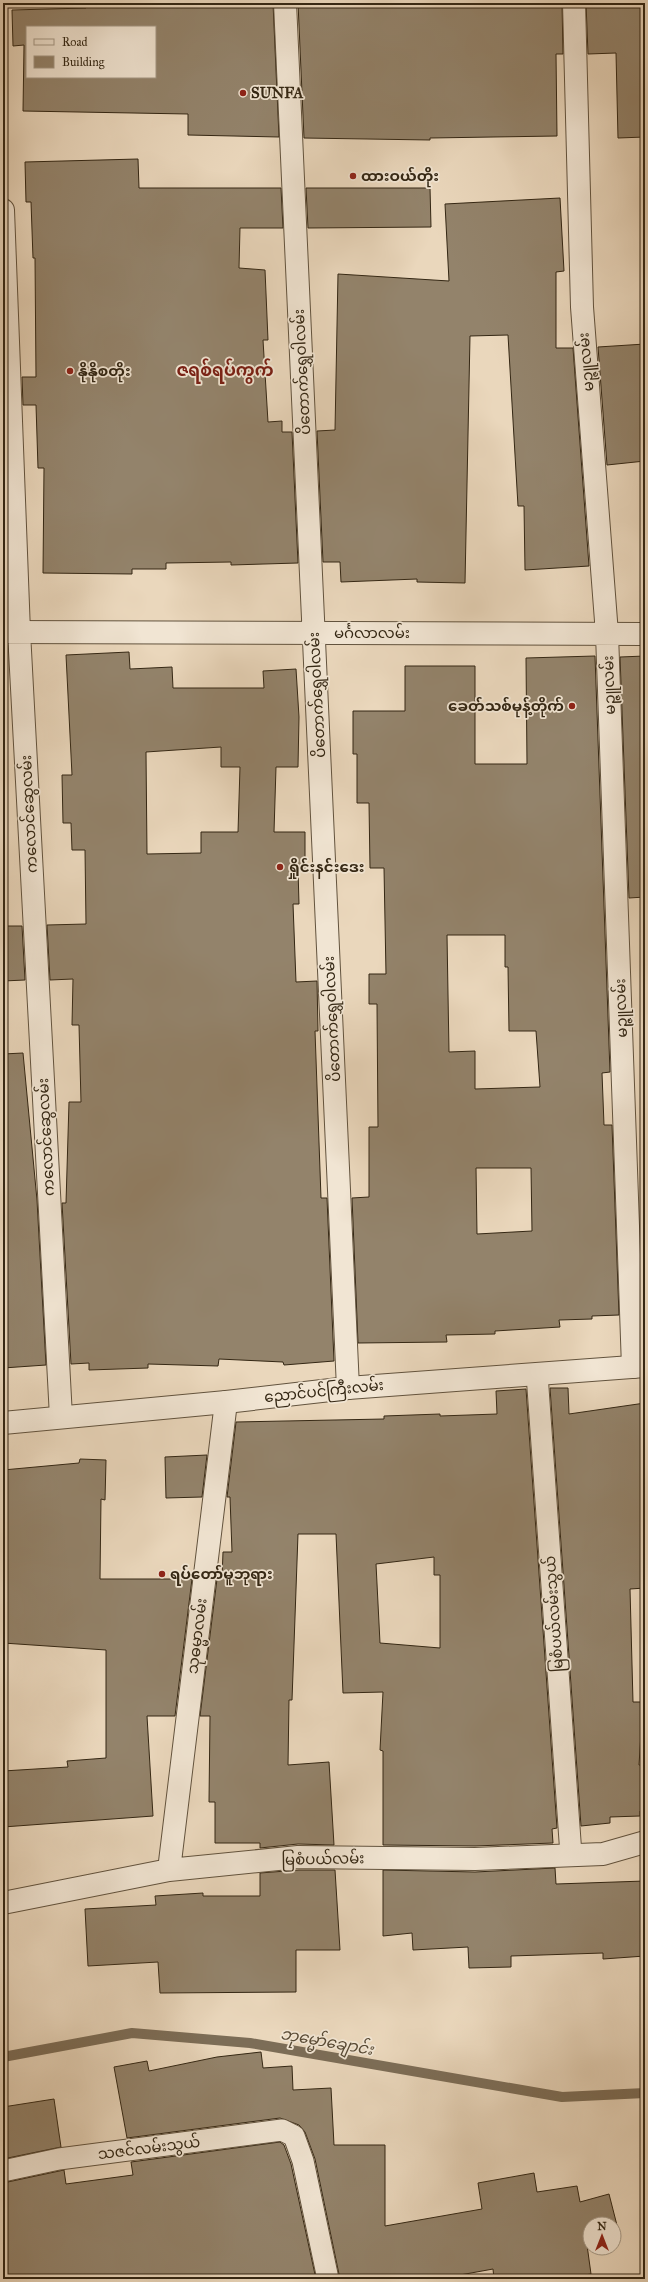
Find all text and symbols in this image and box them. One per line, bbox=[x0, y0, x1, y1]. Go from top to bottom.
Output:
legend bbox=[26, 26, 156, 78]
text: Road bbox=[62, 35, 88, 49]
text: Building bbox=[62, 55, 105, 70]
place label: SUNFA bbox=[251, 84, 304, 102]
marker: SUNFA bbox=[238, 88, 248, 98]
place label: ထားဝယ်တိုး bbox=[361, 166, 439, 188]
marker: ထားဝယ်တိုး bbox=[348, 171, 358, 181]
street label: ပိတောက်ရွှေဝါလမ်း bbox=[289, 309, 317, 435]
street label: မဉ္ဇူလမ်း bbox=[573, 331, 601, 392]
district label: ဇရစ်ရပ်ကွက် bbox=[176, 358, 274, 384]
place label: နိုနိုစတိုး bbox=[78, 361, 131, 383]
marker: နိုနိုစတိုး bbox=[65, 366, 75, 376]
street label: မင်္ဂလာလမ်း bbox=[334, 623, 410, 642]
street label: ပိတောက်ရွှေဝါလမ်း bbox=[304, 632, 332, 758]
street label: မဉ္ဇူလမ်း bbox=[598, 655, 622, 715]
place label: ခေတ်သစ်မုန့်တိုက် bbox=[448, 696, 564, 718]
marker: ခေတ်သစ်မုန့်တိုက် bbox=[567, 701, 577, 711]
street label: ကလောင်ဆွေလမ်း bbox=[16, 755, 43, 873]
place label: ရှိုင်းနင်းဒေး bbox=[288, 857, 365, 879]
marker: ရှိုင်းနင်းဒေး bbox=[275, 862, 285, 872]
street label: ပိတောက်ရွှေဝါလမ်း bbox=[319, 956, 347, 1082]
street label: မဉ္ဇူလမ်း bbox=[610, 978, 634, 1038]
street label: ကလောင်ဆွေလမ်း bbox=[33, 1078, 60, 1196]
street label: ညောင်ပင်ကြီးလမ်း bbox=[263, 1375, 385, 1409]
street label: မြစံပယ်လမ်းသွယ် bbox=[540, 1555, 570, 1673]
place label: ရပ်တော်မူဘုရား bbox=[170, 1564, 273, 1586]
marker: ရပ်တော်မူဘုရား bbox=[157, 1569, 167, 1579]
street label: သုဓမ္မာလမ်း bbox=[182, 1597, 214, 1675]
street label: မြစံပယ်လမ်း bbox=[281, 1848, 365, 1872]
water label: ဘုမ္မော်ချောင်း bbox=[278, 2022, 377, 2064]
street label: သဇင်လမ်းသွယ် bbox=[97, 2132, 202, 2165]
north arrow bbox=[582, 2216, 622, 2256]
text: N bbox=[597, 2220, 607, 2233]

